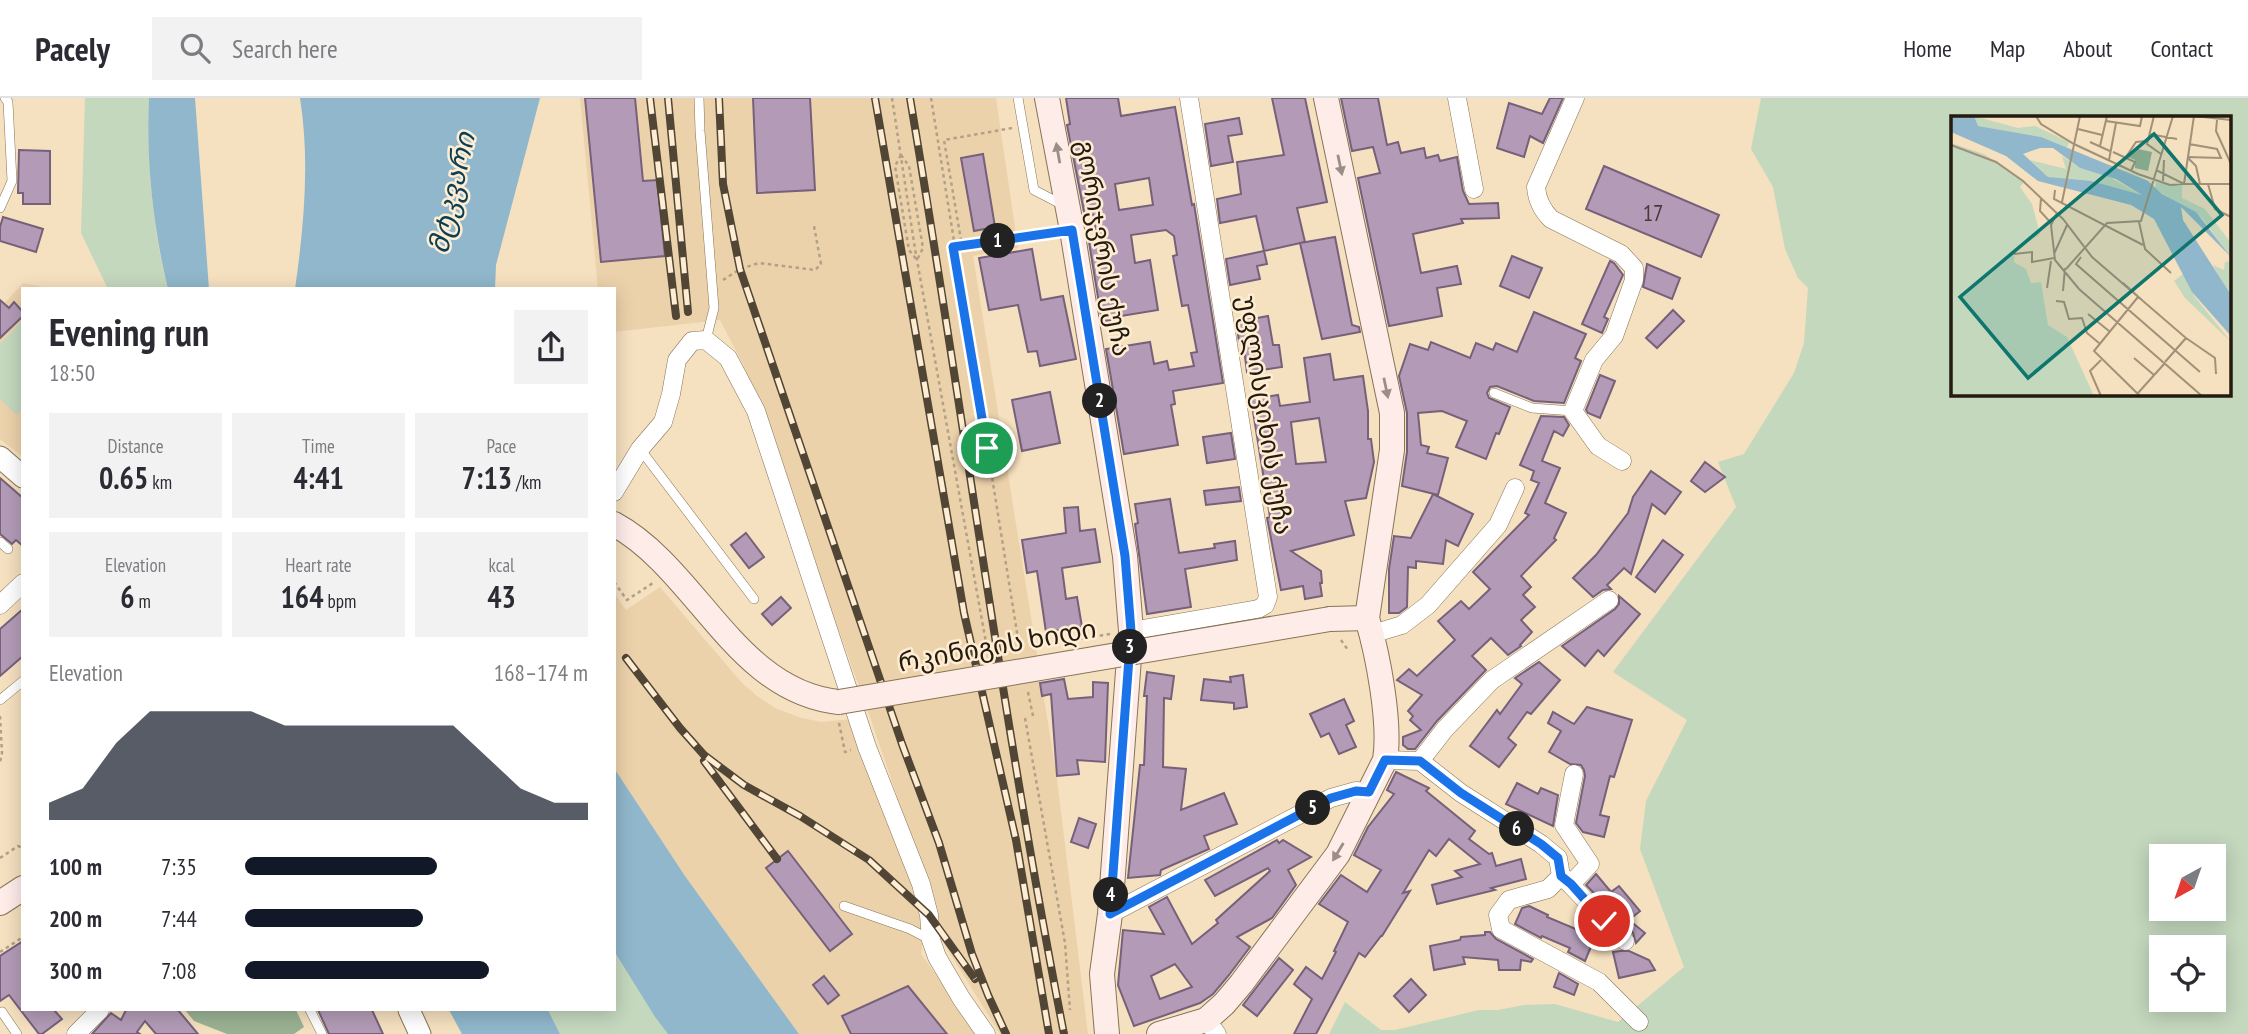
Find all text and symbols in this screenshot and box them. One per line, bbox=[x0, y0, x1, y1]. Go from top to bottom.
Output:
search box bbox=[152, 17, 642, 80]
text: Pacely bbox=[35, 27, 110, 70]
icon: search bbox=[176, 29, 214, 67]
text: Search here bbox=[232, 32, 338, 65]
text: Home bbox=[1903, 33, 1952, 64]
text: Map bbox=[1990, 33, 2025, 64]
text: About bbox=[2063, 33, 2112, 64]
text: Contact bbox=[2150, 33, 2213, 64]
inset map bbox=[1951, 116, 2230, 396]
water label: მტკვარი bbox=[419, 127, 483, 257]
street label: გორიჯვრის ქუჩა bbox=[1069, 137, 1139, 359]
one-way arrow bbox=[1052, 142, 1063, 164]
one-way arrow bbox=[1335, 154, 1346, 176]
house number: 17 bbox=[1643, 198, 1663, 227]
pin: 1 bbox=[981, 223, 1016, 258]
text: 1 bbox=[993, 228, 1002, 252]
street label: უფლისციხის ქუჩა bbox=[1231, 293, 1301, 537]
text: Evening run bbox=[49, 307, 209, 356]
button: share bbox=[514, 310, 588, 384]
text: 18:50 bbox=[49, 358, 95, 387]
one-way arrow bbox=[1381, 377, 1392, 399]
pin: 2 bbox=[1082, 384, 1118, 418]
text: 2 bbox=[1095, 388, 1104, 412]
pin bbox=[957, 418, 1017, 478]
icon: arrive bbox=[968, 429, 1006, 467]
text: Distance bbox=[108, 434, 163, 458]
text: Time bbox=[302, 434, 335, 458]
text: Pace bbox=[487, 434, 516, 458]
text: 0.65 bbox=[99, 458, 148, 497]
text: 4:41 bbox=[293, 458, 344, 497]
text: 7:13 bbox=[462, 458, 512, 497]
text: km bbox=[148, 470, 172, 494]
text: /km bbox=[512, 470, 541, 494]
text: Elevation bbox=[105, 553, 166, 577]
text: Heart rate bbox=[285, 553, 352, 577]
text: kcal bbox=[489, 553, 514, 577]
text: 6 bbox=[120, 577, 134, 616]
text: 164 bbox=[281, 577, 324, 616]
text: 43 bbox=[487, 577, 516, 616]
text: m bbox=[134, 589, 151, 613]
text: bpm bbox=[324, 589, 356, 613]
street label: რკინიგის ხიდი bbox=[895, 611, 1099, 679]
pin: 3 bbox=[1112, 630, 1148, 664]
text: 3 bbox=[1125, 634, 1134, 658]
text: Elevation bbox=[49, 658, 123, 687]
text: 168–174 m bbox=[494, 658, 588, 687]
pin: 5 bbox=[1296, 790, 1330, 826]
text: 5 bbox=[1308, 795, 1317, 819]
pin: 6 bbox=[1500, 812, 1534, 846]
text: 6 bbox=[1512, 816, 1521, 840]
one-way arrow bbox=[1332, 843, 1344, 862]
north arrow bbox=[2149, 844, 2226, 920]
map controls bbox=[2149, 844, 2226, 1012]
text: 100 m bbox=[49, 852, 102, 881]
text: 7:35 bbox=[161, 852, 197, 881]
pin: 4 bbox=[1094, 878, 1128, 912]
text: 4 bbox=[1106, 882, 1115, 906]
pin bbox=[1574, 891, 1634, 951]
icon: check bbox=[1585, 902, 1623, 940]
text: 200 m bbox=[49, 904, 102, 933]
text: 7:44 bbox=[161, 904, 197, 933]
button: locate bbox=[2149, 935, 2226, 1012]
text: 300 m bbox=[49, 956, 102, 985]
text: 7:08 bbox=[161, 956, 197, 985]

